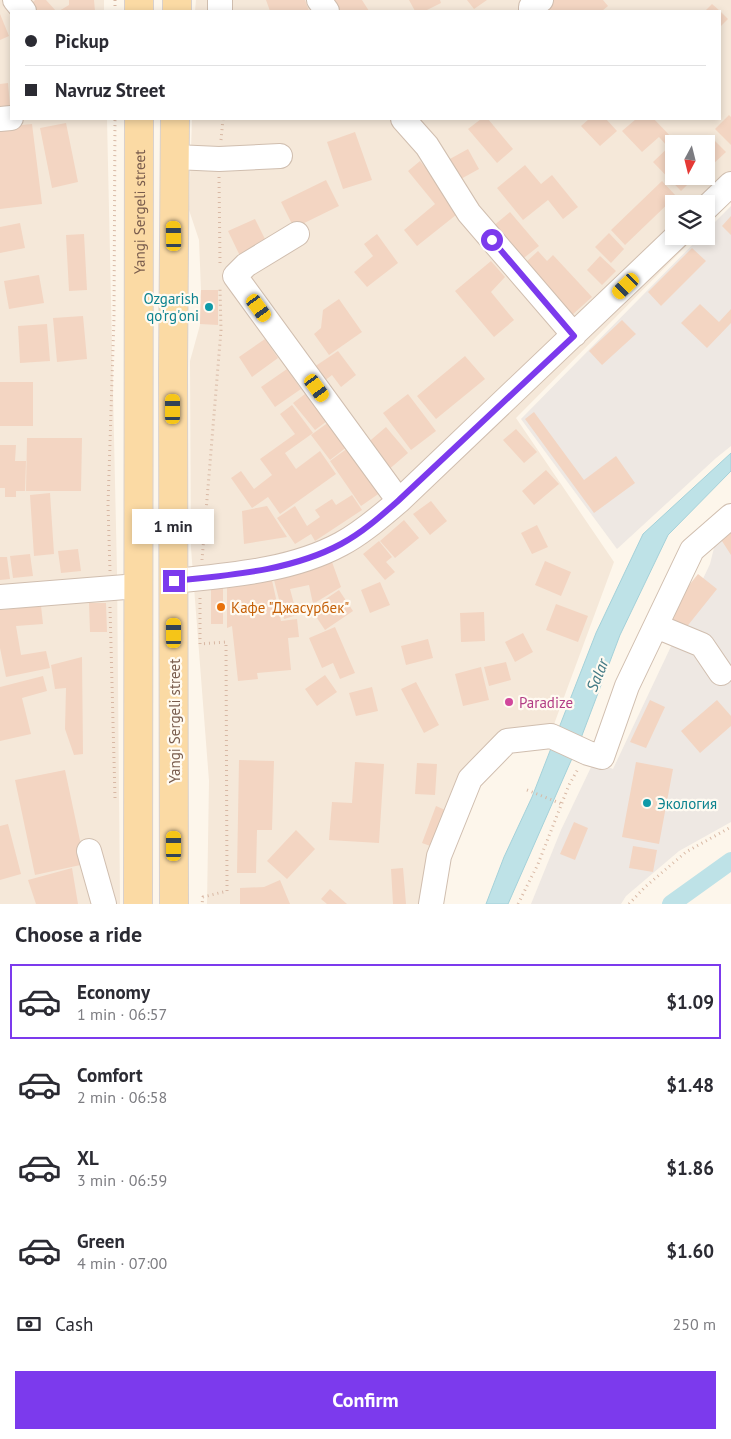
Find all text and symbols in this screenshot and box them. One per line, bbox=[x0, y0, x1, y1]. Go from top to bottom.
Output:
text: Pickup bbox=[55, 29, 109, 53]
text: Navruz Street bbox=[55, 78, 165, 102]
north arrow bbox=[665, 135, 715, 185]
map controls bbox=[665, 135, 715, 245]
street label: Yangi Sergeli street bbox=[129, 150, 148, 274]
button: layers bbox=[665, 195, 715, 245]
car bbox=[166, 221, 181, 251]
route start bbox=[481, 229, 503, 251]
car bbox=[609, 270, 642, 302]
place label: Ozgarish qo'rg'oni bbox=[143, 289, 199, 325]
car bbox=[244, 291, 273, 325]
marker: Ozgarish qo'rg'oni bbox=[203, 301, 215, 313]
car bbox=[302, 371, 331, 405]
car bbox=[165, 394, 180, 424]
callout: 1 min bbox=[133, 508, 215, 544]
text: 1 min bbox=[153, 516, 193, 536]
route end bbox=[163, 570, 185, 592]
place label: Кафе "Джасурбек" bbox=[231, 598, 349, 617]
marker: Кафе "Джасурбек" bbox=[215, 601, 227, 613]
car bbox=[166, 618, 181, 648]
water label: Salar bbox=[582, 654, 613, 694]
street label: Yangi Sergeli street bbox=[165, 659, 184, 783]
place label: Paradize bbox=[519, 693, 573, 712]
marker: Paradize bbox=[503, 696, 515, 708]
place label: Экология bbox=[657, 794, 717, 813]
marker: Экология bbox=[641, 797, 653, 809]
car bbox=[166, 831, 181, 861]
text: Choose a ride bbox=[15, 920, 142, 948]
icon: car bbox=[17, 979, 62, 1024]
text: Economy bbox=[77, 980, 150, 1004]
text: $1.09 bbox=[666, 990, 714, 1014]
text: 1 min · 06:57 bbox=[77, 1004, 167, 1024]
icon: car bbox=[17, 1062, 62, 1107]
text: Comfort bbox=[77, 1063, 143, 1087]
text: $1.48 bbox=[666, 1073, 714, 1097]
text: 2 min · 06:58 bbox=[77, 1087, 167, 1107]
icon: car bbox=[17, 1145, 62, 1190]
text: XL bbox=[77, 1146, 99, 1170]
text: $1.86 bbox=[666, 1156, 714, 1180]
text: 3 min · 06:59 bbox=[77, 1170, 167, 1190]
icon: car bbox=[17, 1228, 62, 1273]
text: Green bbox=[77, 1229, 125, 1253]
text: $1.60 bbox=[666, 1239, 714, 1263]
text: 4 min · 07:00 bbox=[77, 1253, 167, 1273]
icon: cash bbox=[15, 1310, 43, 1338]
text: Cash bbox=[55, 1312, 93, 1336]
text: 250 m bbox=[673, 1314, 716, 1334]
button: Confirm bbox=[15, 1371, 716, 1429]

